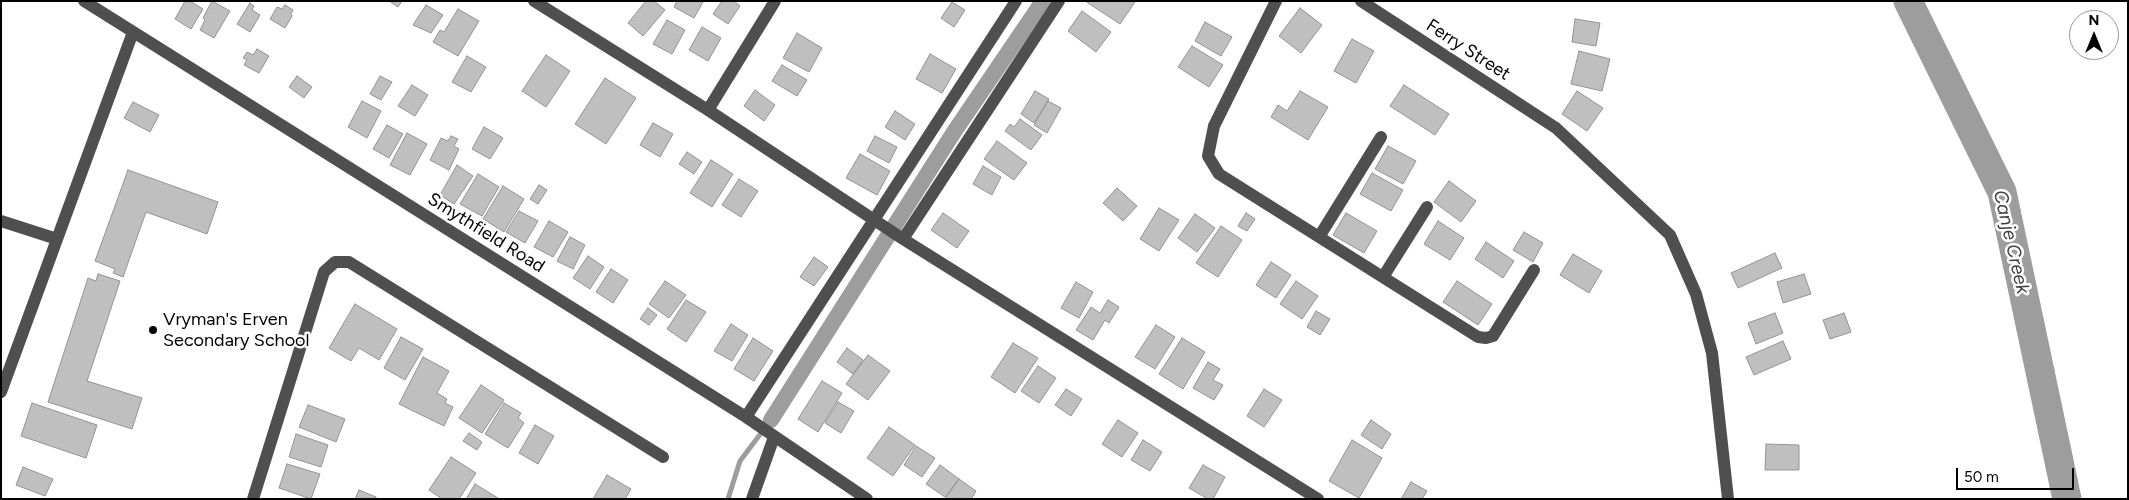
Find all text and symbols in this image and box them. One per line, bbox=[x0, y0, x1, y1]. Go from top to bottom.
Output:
north arrow bbox=[2069, 10, 2119, 60]
text: N bbox=[2089, 12, 2099, 29]
street label: Ferry Street bbox=[1422, 15, 1514, 85]
street label: Smythfield Road bbox=[424, 188, 548, 278]
water label: Canje Creek bbox=[1988, 188, 2034, 296]
place label: Vryman's Erven Secondary School bbox=[163, 309, 310, 352]
marker: Vryman's Erven Secondary School bbox=[147, 324, 159, 336]
scale bar bbox=[1959, 458, 2076, 490]
text: 50 m bbox=[1964, 468, 1999, 486]

